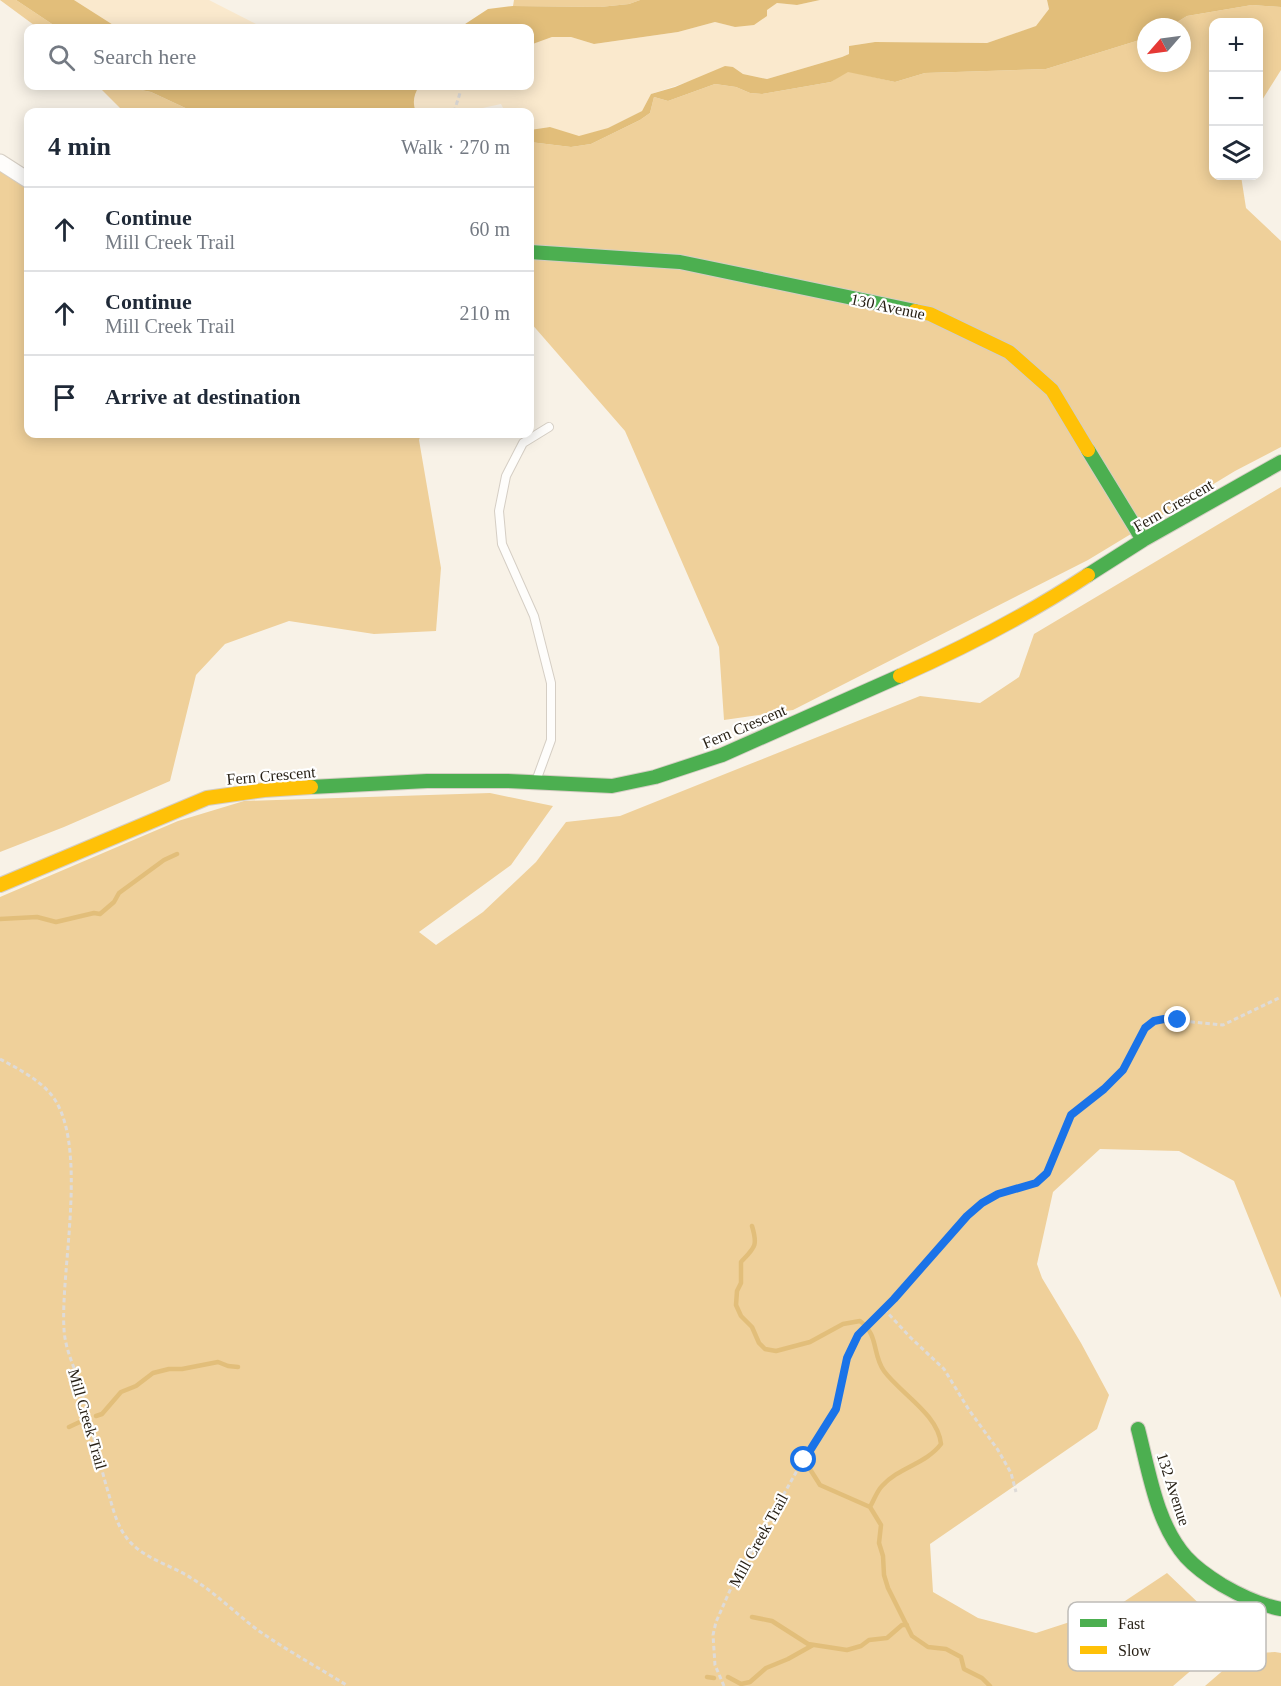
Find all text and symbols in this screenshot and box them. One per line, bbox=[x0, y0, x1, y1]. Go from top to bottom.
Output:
north arrow bbox=[1137, 18, 1191, 72]
map controls bbox=[1209, 18, 1263, 180]
button: + bbox=[1209, 18, 1263, 72]
search box bbox=[24, 24, 534, 90]
icon: search bbox=[45, 41, 78, 74]
text: Search here bbox=[93, 44, 196, 69]
button: − bbox=[1209, 72, 1263, 126]
button: layers bbox=[1209, 126, 1263, 180]
text: 4 min bbox=[48, 132, 111, 161]
text: Walk · 270 m bbox=[401, 136, 510, 158]
text: Continue bbox=[105, 205, 192, 230]
icon: ahead bbox=[48, 213, 81, 246]
text: 60 m bbox=[469, 218, 510, 240]
text: Mill Creek Trail bbox=[105, 231, 235, 253]
text: Continue bbox=[105, 289, 192, 314]
street label: 130 Avenue bbox=[849, 290, 927, 323]
icon: ahead bbox=[48, 297, 81, 330]
text: 210 m bbox=[459, 302, 510, 324]
text: Mill Creek Trail bbox=[105, 315, 235, 337]
icon: arrive bbox=[48, 381, 81, 414]
text: Arrive at destination bbox=[105, 384, 301, 409]
street label: Fern Crescent bbox=[1130, 475, 1217, 535]
street label: Fern Crescent bbox=[700, 701, 789, 752]
street label: Fern Crescent bbox=[226, 763, 317, 788]
route end bbox=[1164, 1006, 1190, 1032]
street label: Mill Creek Trail bbox=[65, 1367, 110, 1472]
route start bbox=[790, 1446, 816, 1472]
street label: 132 Avenue bbox=[1154, 1451, 1193, 1528]
street label: Mill Creek Trail bbox=[726, 1490, 791, 1590]
legend bbox=[1068, 1602, 1266, 1671]
text: Fast bbox=[1118, 1615, 1145, 1632]
text: Slow bbox=[1118, 1642, 1151, 1659]

